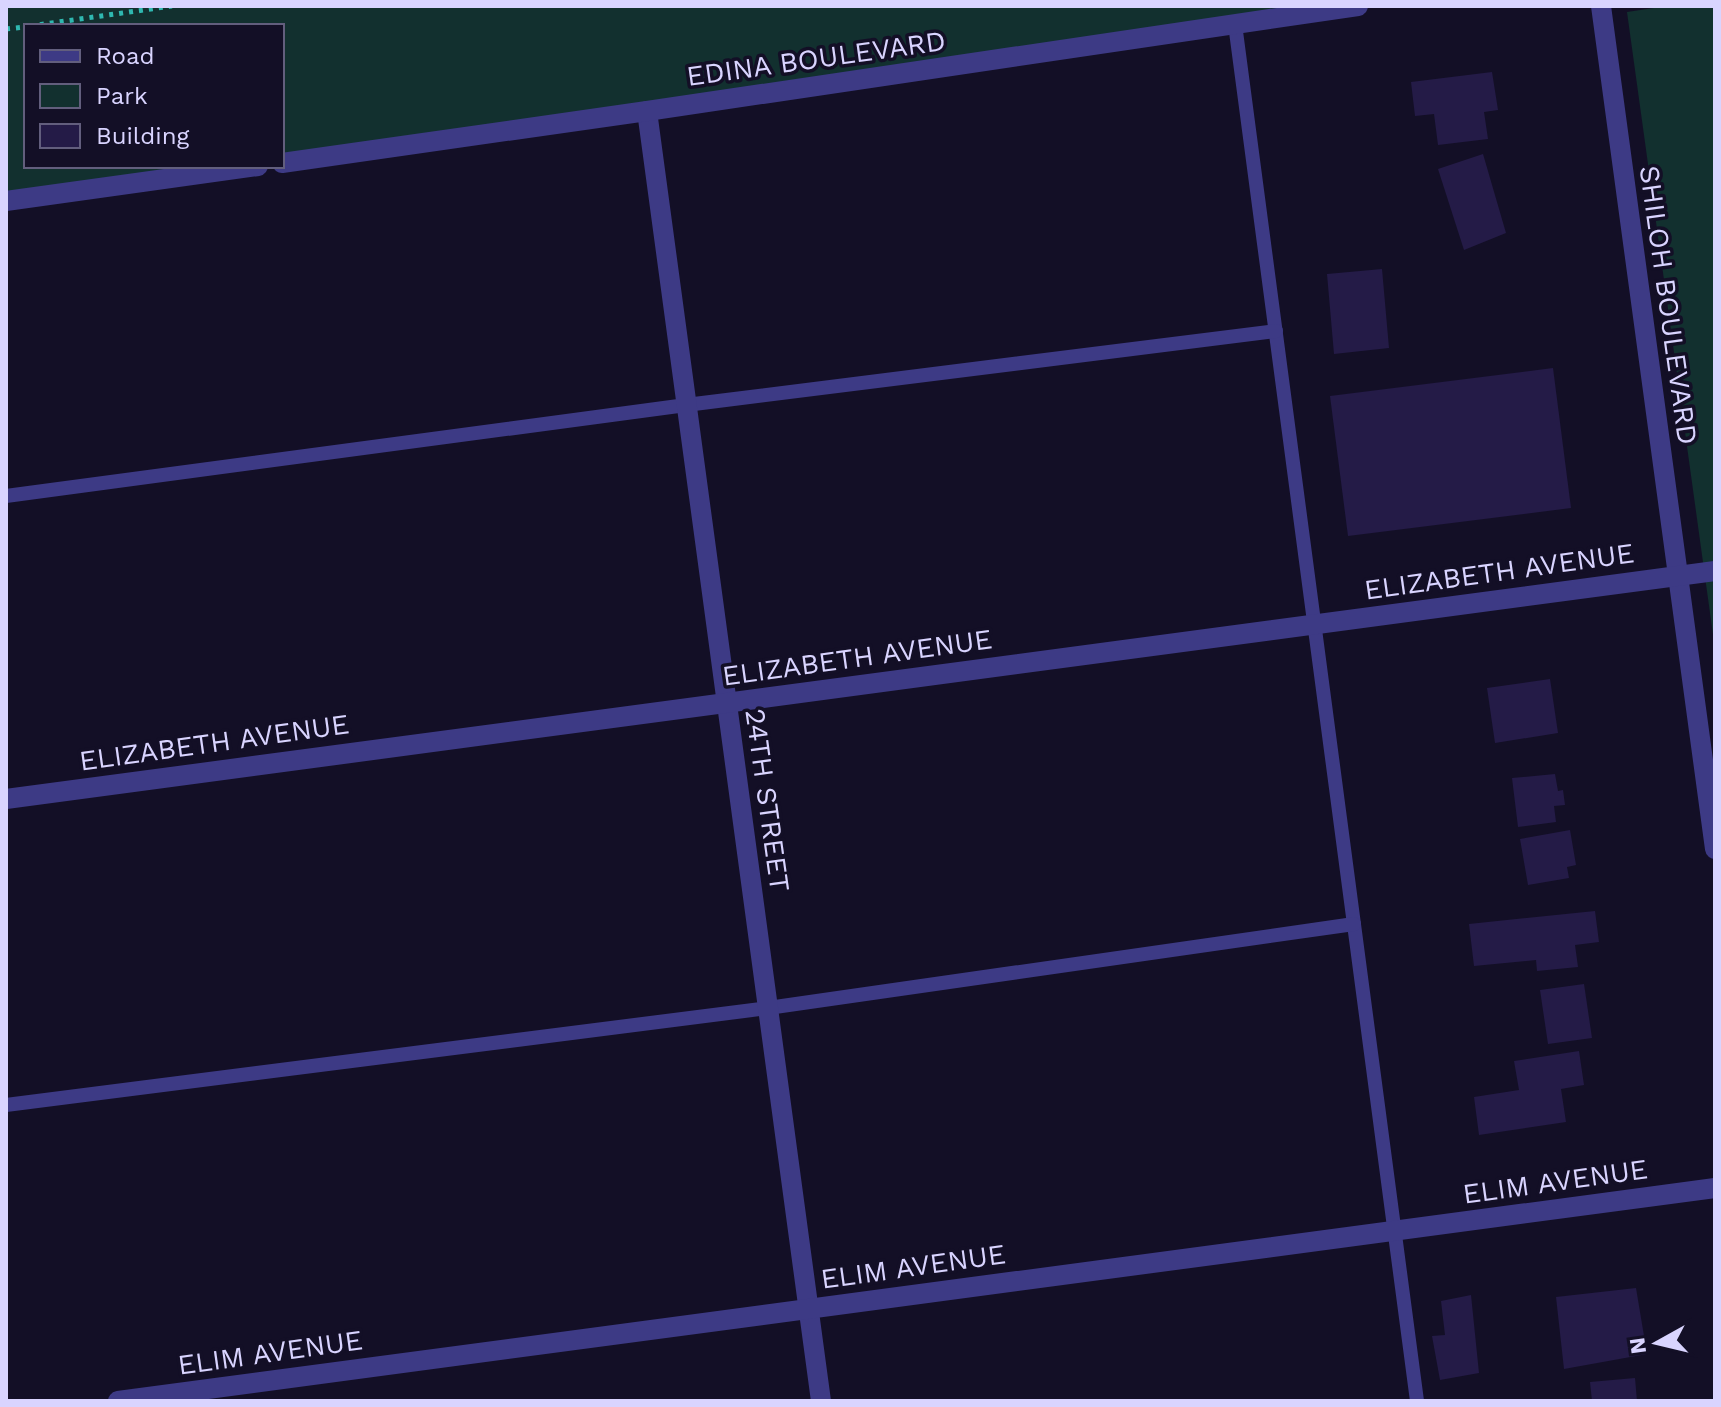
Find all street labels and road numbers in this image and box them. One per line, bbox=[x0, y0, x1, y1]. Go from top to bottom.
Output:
street label: EDINA BOULEVARD bbox=[684, 24, 948, 93]
street label: SHILOH BOULEVARD bbox=[1633, 163, 1704, 447]
street label: ELIZABETH AVENUE bbox=[1362, 536, 1636, 607]
street label: ELIZABETH AVENUE bbox=[720, 622, 994, 693]
street label: ELIZABETH AVENUE bbox=[77, 707, 351, 778]
street label: 24TH STREET bbox=[738, 707, 797, 894]
street label: ELIM AVENUE bbox=[1461, 1152, 1650, 1211]
street label: ELIM AVENUE bbox=[819, 1237, 1008, 1296]
street label: ELIM AVENUE bbox=[176, 1323, 365, 1382]

